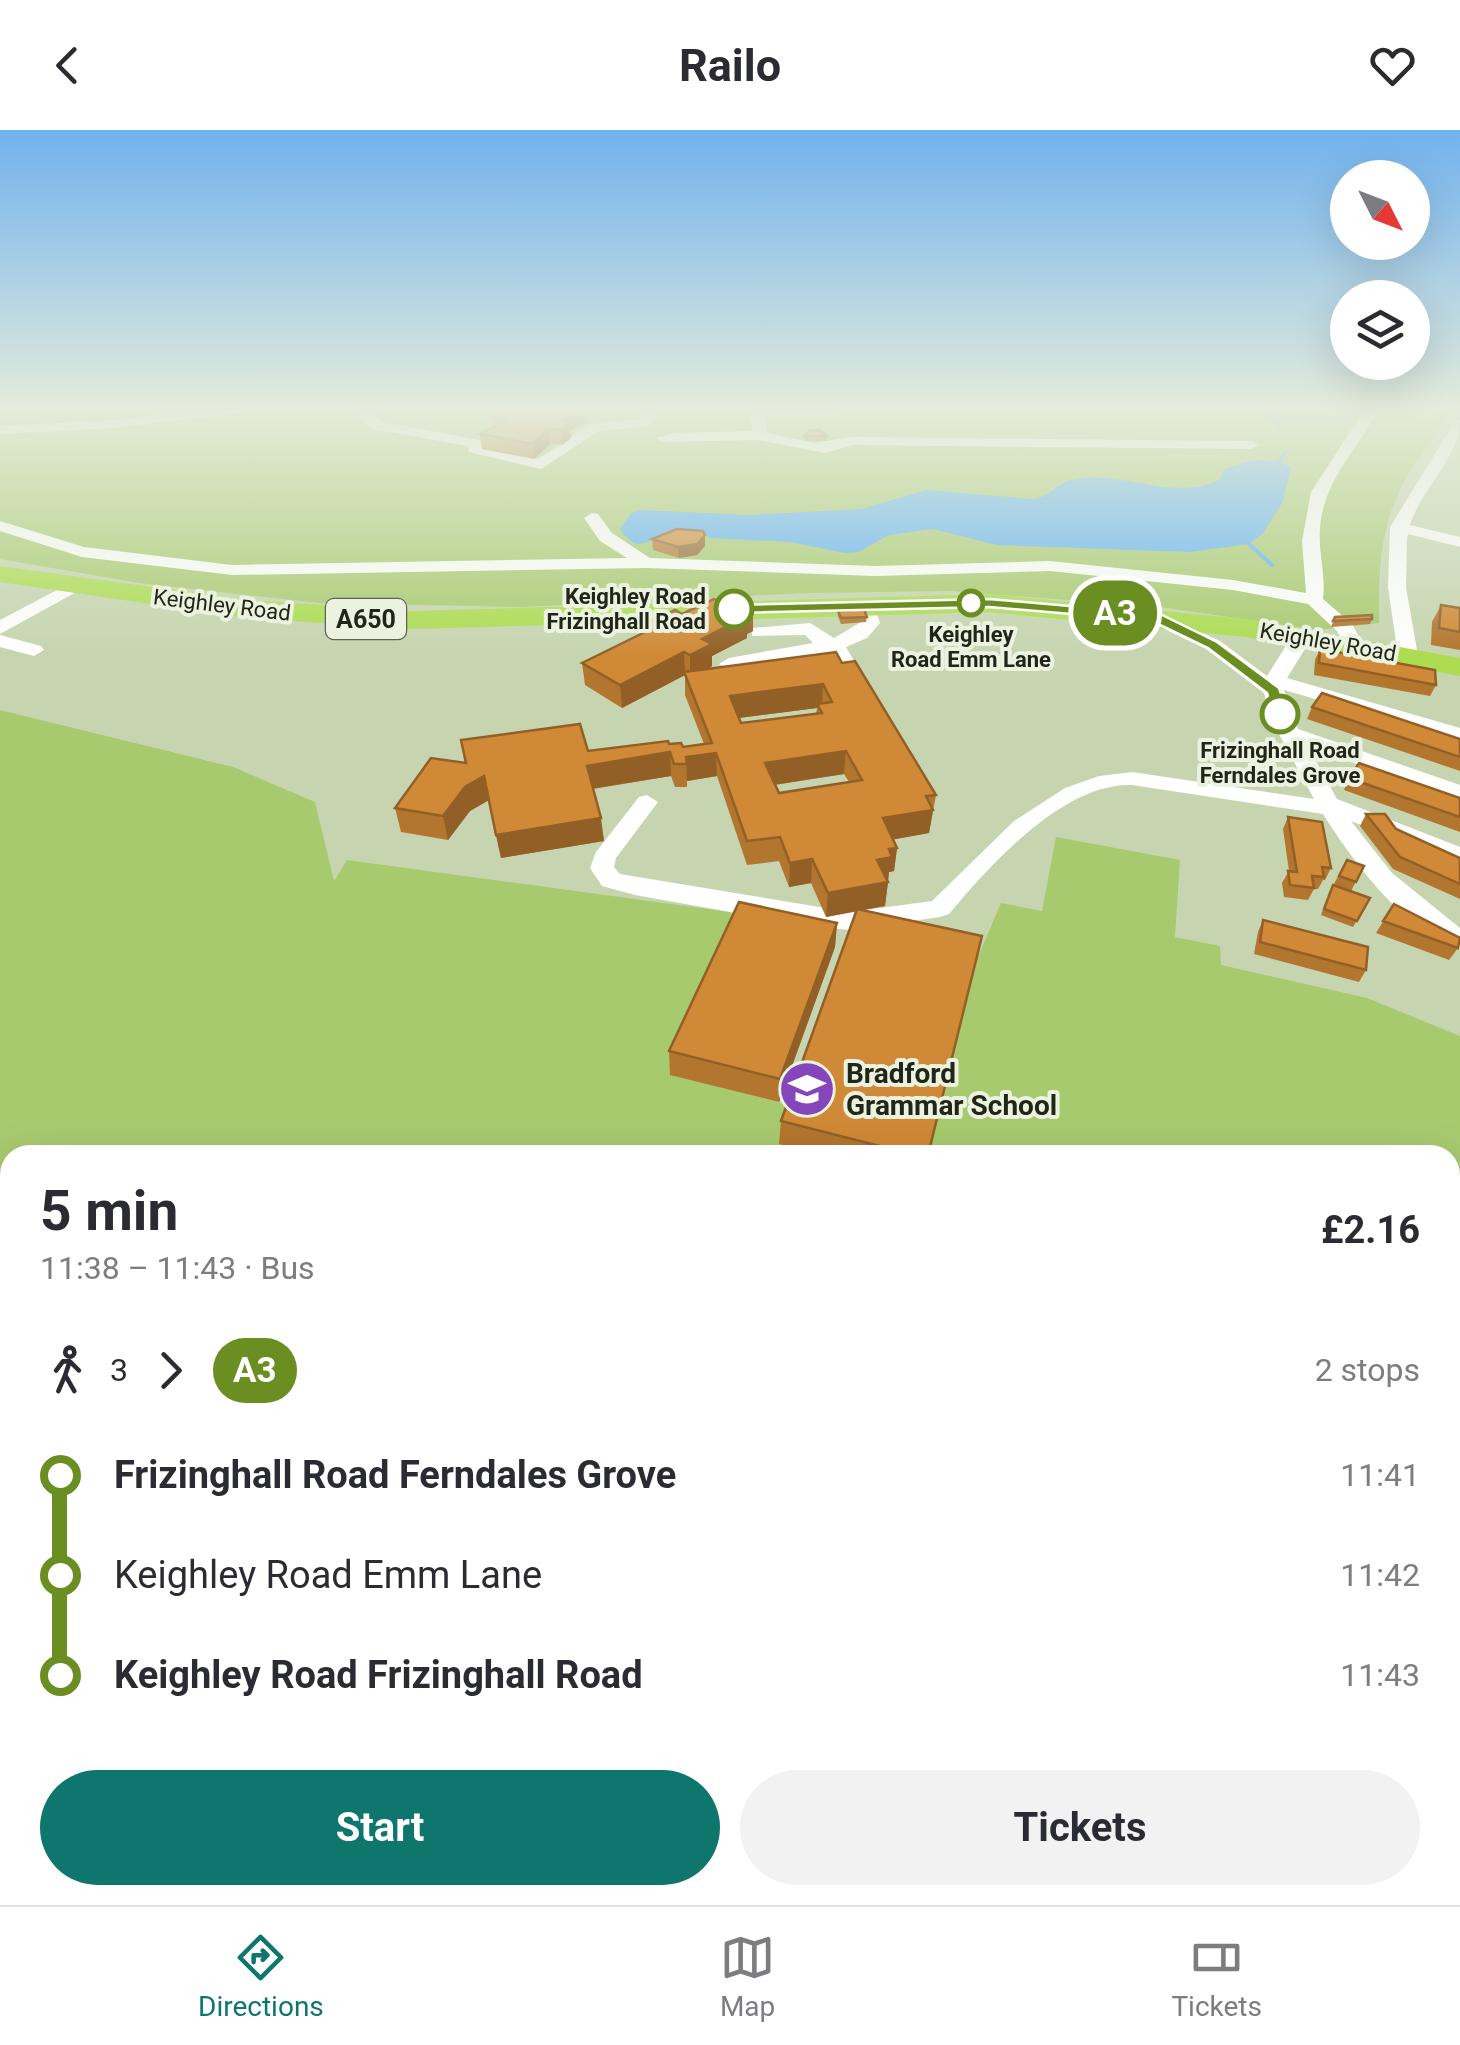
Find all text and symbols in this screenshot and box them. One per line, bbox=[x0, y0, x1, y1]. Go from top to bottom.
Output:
icon: back bbox=[40, 38, 95, 93]
icon: heart bbox=[1365, 38, 1420, 93]
text: Railo bbox=[679, 39, 781, 92]
north arrow bbox=[1330, 160, 1430, 260]
map controls bbox=[1330, 160, 1430, 380]
button: layers bbox=[1330, 280, 1430, 380]
line badge: A3 bbox=[1070, 580, 1160, 646]
street label: Keighley Road bbox=[152, 584, 292, 626]
place label: Keighley Road Frizinghall Road bbox=[547, 584, 706, 634]
marker: Keighley Road Frizinghall Road bbox=[715, 590, 753, 628]
marker: Keighley Road Emm Lane bbox=[958, 590, 984, 616]
text: A3 bbox=[1093, 593, 1137, 634]
road number: A650 bbox=[326, 599, 406, 639]
street label: Keighley Road bbox=[1258, 618, 1398, 666]
place label: Keighley Road Emm Lane bbox=[891, 622, 1051, 672]
marker: Frizinghall Road Ferndales Grove bbox=[1261, 695, 1299, 733]
place label: Frizinghall Road Ferndales Grove bbox=[1200, 738, 1360, 788]
place label: Bradford Grammar School bbox=[846, 1057, 1057, 1122]
school or university icon: Bradford Grammar School bbox=[777, 1059, 837, 1119]
text: 5 min bbox=[40, 1179, 178, 1243]
text: £2.16 bbox=[1321, 1208, 1420, 1252]
text: 11:38 – 11:43 · Bus bbox=[40, 1249, 315, 1287]
icon: walk bbox=[40, 1343, 95, 1398]
icon: forward bbox=[143, 1343, 198, 1398]
text: A3 bbox=[233, 1350, 277, 1391]
text: 3 bbox=[110, 1351, 128, 1389]
text: 2 stops bbox=[1315, 1351, 1420, 1389]
text: Frizinghall Road Ferndales Grove bbox=[114, 1453, 676, 1497]
text: 11:41 bbox=[1340, 1456, 1420, 1494]
text: Keighley Road Emm Lane bbox=[114, 1553, 542, 1597]
text: 11:42 bbox=[1340, 1556, 1420, 1594]
text: Keighley Road Frizinghall Road bbox=[114, 1653, 643, 1697]
text: 11:43 bbox=[1340, 1656, 1420, 1694]
button: Start bbox=[40, 1770, 720, 1885]
button: Tickets bbox=[740, 1770, 1420, 1885]
tab: Directions bbox=[198, 1930, 324, 2023]
tab: Map bbox=[720, 1930, 775, 2023]
tab: Tickets bbox=[1171, 1930, 1262, 2023]

